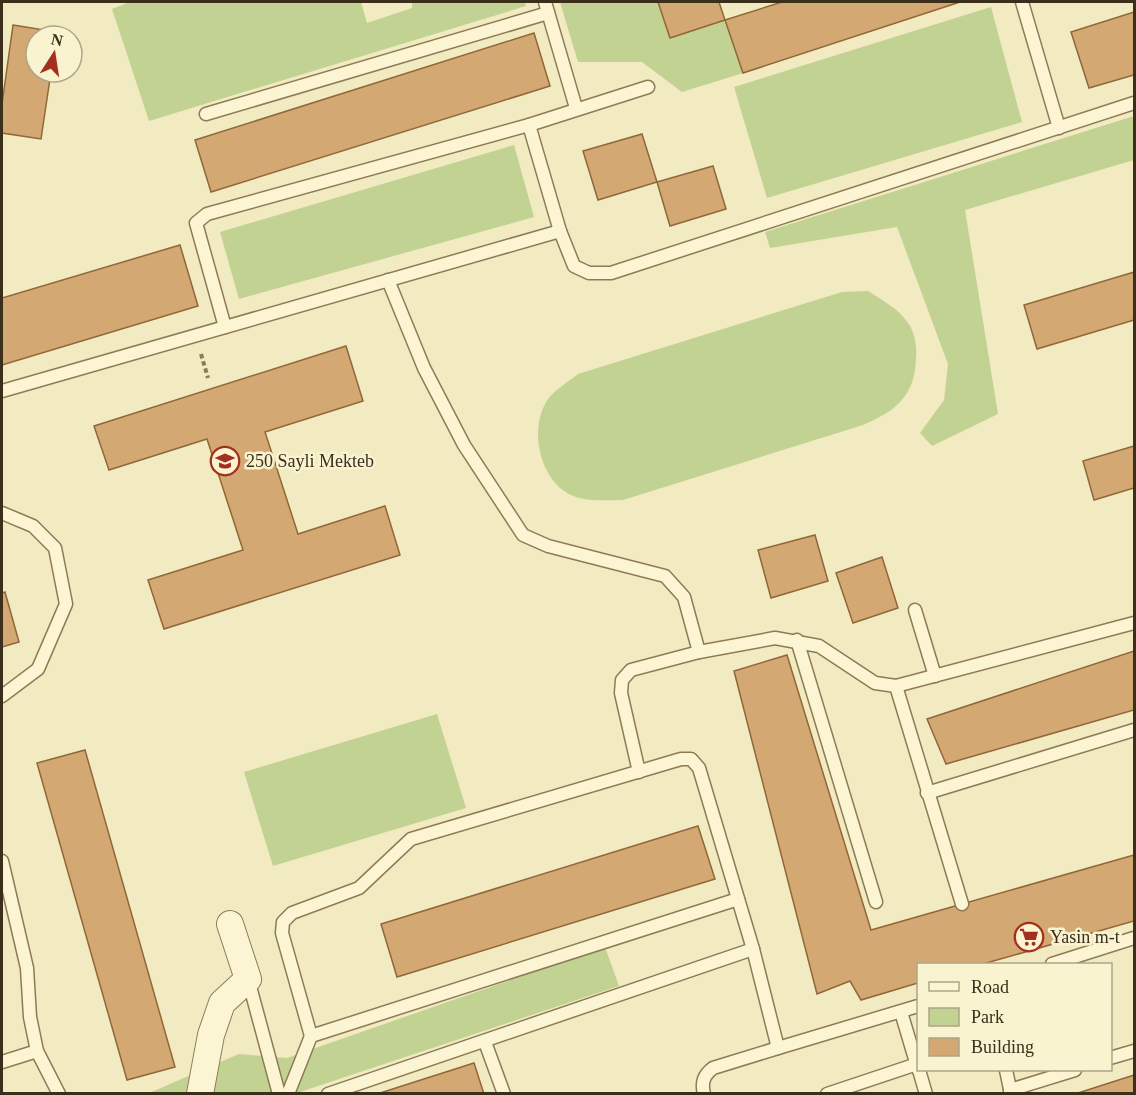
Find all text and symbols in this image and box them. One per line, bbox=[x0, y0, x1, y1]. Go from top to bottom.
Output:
north arrow bbox=[24, 24, 84, 84]
text: N bbox=[50, 30, 65, 49]
school or university icon: 250 Sayli Mekteb bbox=[209, 445, 241, 477]
place label: 250 Sayli Mekteb bbox=[246, 451, 374, 471]
supermarket icon: Yasin m-t bbox=[1013, 921, 1045, 953]
place label: Yasin m-t bbox=[1050, 927, 1120, 947]
legend bbox=[917, 963, 1112, 1071]
text: Road bbox=[971, 977, 1009, 997]
text: Park bbox=[971, 1007, 1004, 1027]
text: Building bbox=[971, 1037, 1034, 1057]

